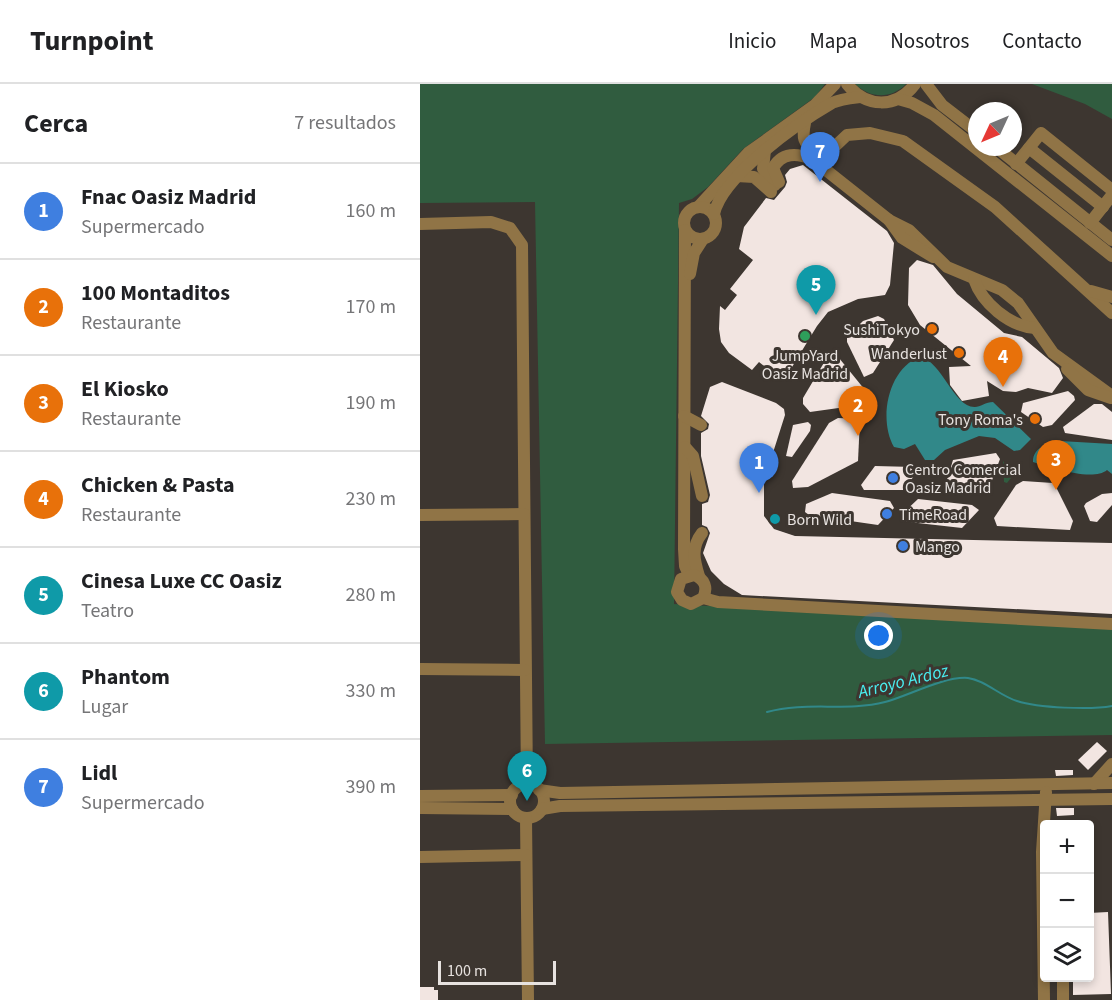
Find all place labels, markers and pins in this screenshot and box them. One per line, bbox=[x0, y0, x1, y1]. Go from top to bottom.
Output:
pin: 7 bbox=[800, 132, 840, 182]
pin: 5 bbox=[796, 266, 836, 315]
place label: SushiTokyo bbox=[843, 319, 920, 341]
marker: SushiTokyo bbox=[925, 322, 939, 336]
marker: JumpYard Oasiz Madrid bbox=[798, 329, 812, 343]
pin: 4 bbox=[984, 338, 1022, 387]
place label: Wanderlust bbox=[871, 343, 948, 365]
place label: JumpYard Oasiz Madrid bbox=[762, 345, 848, 385]
marker: Wanderlust bbox=[952, 346, 966, 360]
pin: 2 bbox=[838, 386, 878, 436]
place label: Tony Roma's bbox=[938, 409, 1023, 431]
marker: Tony Roma's bbox=[1028, 412, 1042, 426]
pin: 3 bbox=[1036, 440, 1076, 490]
pin: 1 bbox=[740, 444, 778, 493]
place label: Centro Comercial Oasiz Madrid bbox=[905, 459, 1021, 499]
marker: Centro Comercial Oasiz Madrid bbox=[886, 471, 900, 485]
place label: TimeRoad bbox=[899, 504, 967, 526]
marker: TimeRoad bbox=[880, 507, 894, 521]
place label: Born Wild bbox=[787, 509, 852, 531]
marker: Born Wild bbox=[768, 512, 782, 526]
place label: Mango bbox=[915, 536, 960, 558]
marker: Mango bbox=[896, 539, 910, 553]
pin: 6 bbox=[508, 752, 546, 801]

